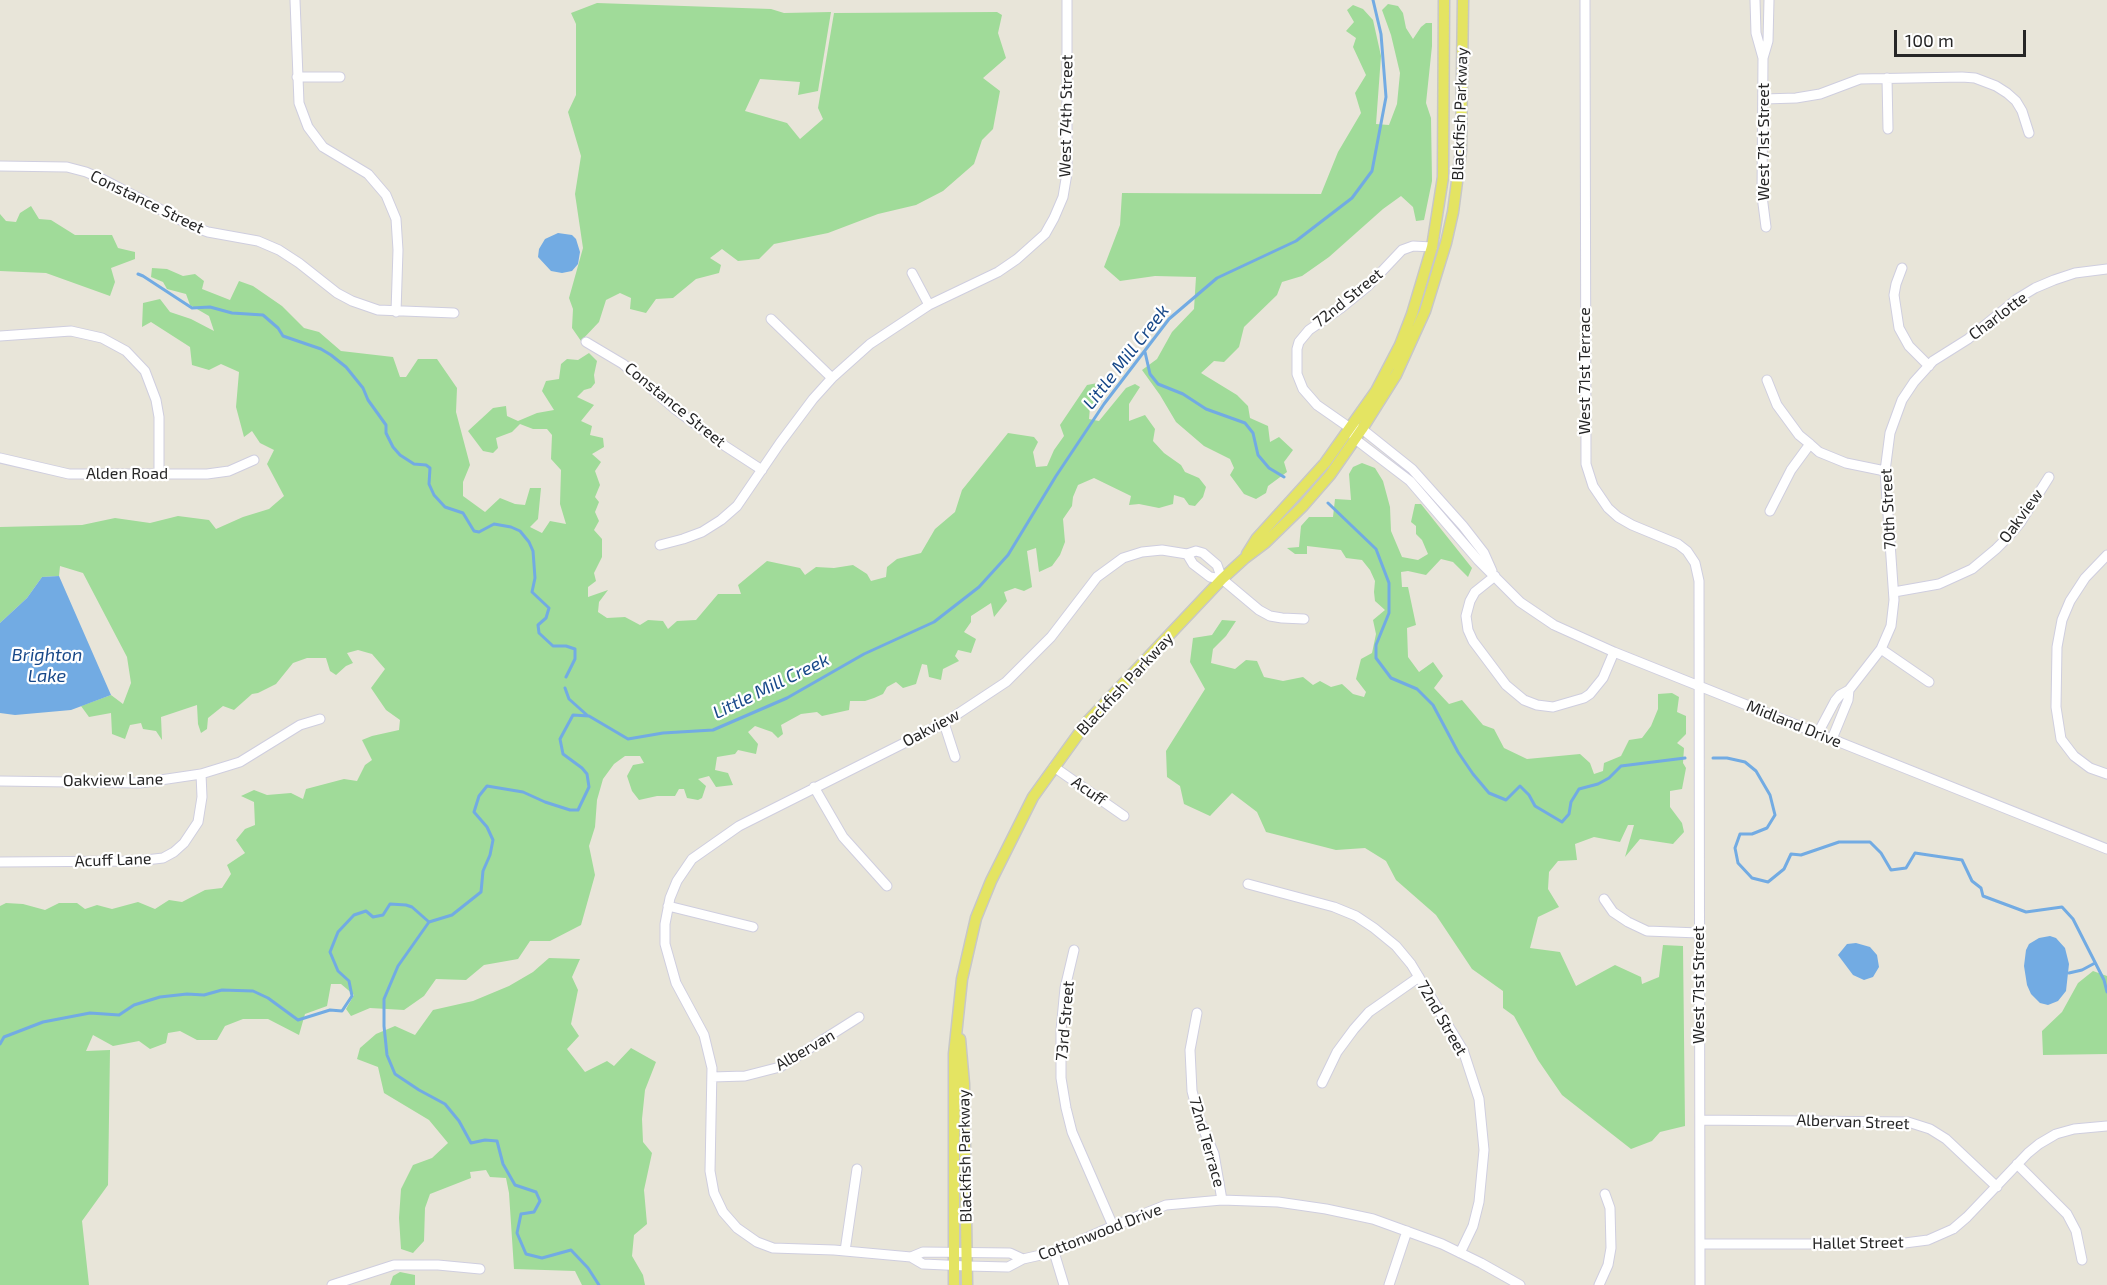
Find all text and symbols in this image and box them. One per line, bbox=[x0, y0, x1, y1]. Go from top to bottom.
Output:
scale bar bbox=[1897, 18, 2029, 56]
text: 100 m bbox=[1905, 29, 1954, 51]
street label: Blackfish Parkway bbox=[1448, 47, 1472, 181]
street label: West 74th Street bbox=[1055, 54, 1077, 178]
street label: West 71st Street bbox=[1754, 83, 1774, 201]
street label: Constance Street bbox=[87, 166, 207, 238]
street label: 72nd Street bbox=[1309, 264, 1387, 332]
street label: Charlotte bbox=[1965, 288, 2031, 344]
water label: Little Mill Creek bbox=[1078, 300, 1174, 414]
street label: West 71st Terrace bbox=[1575, 307, 1595, 435]
street label: Constance Street bbox=[621, 358, 729, 452]
street label: Alden Road bbox=[86, 464, 168, 484]
street label: 70th Street bbox=[1876, 468, 1900, 550]
street label: Oakview bbox=[1995, 485, 2047, 547]
street label: Blackfish Parkway bbox=[1073, 629, 1177, 739]
water label: Brighton Lake bbox=[12, 644, 82, 686]
water label: Little Mill Creek bbox=[709, 649, 833, 723]
street label: Midland Drive bbox=[1744, 696, 1844, 752]
street label: Oakview bbox=[899, 705, 963, 751]
street label: Oakview Lane bbox=[63, 770, 163, 790]
street label: Acuff bbox=[1068, 772, 1110, 810]
street label: Acuff Lane bbox=[74, 849, 152, 871]
street label: West 71st Street bbox=[1689, 926, 1709, 1044]
street label: 72nd Street bbox=[1413, 977, 1471, 1059]
street label: 73rd Street bbox=[1052, 980, 1078, 1062]
street label: Albervan bbox=[772, 1025, 838, 1075]
street label: Blackfish Parkway bbox=[954, 1089, 976, 1223]
street label: 72nd Terrace bbox=[1185, 1095, 1229, 1189]
street label: Albervan Street bbox=[1796, 1110, 1910, 1134]
street label: Cottonwood Drive bbox=[1036, 1200, 1164, 1264]
street label: Hallet Street bbox=[1812, 1233, 1904, 1253]

